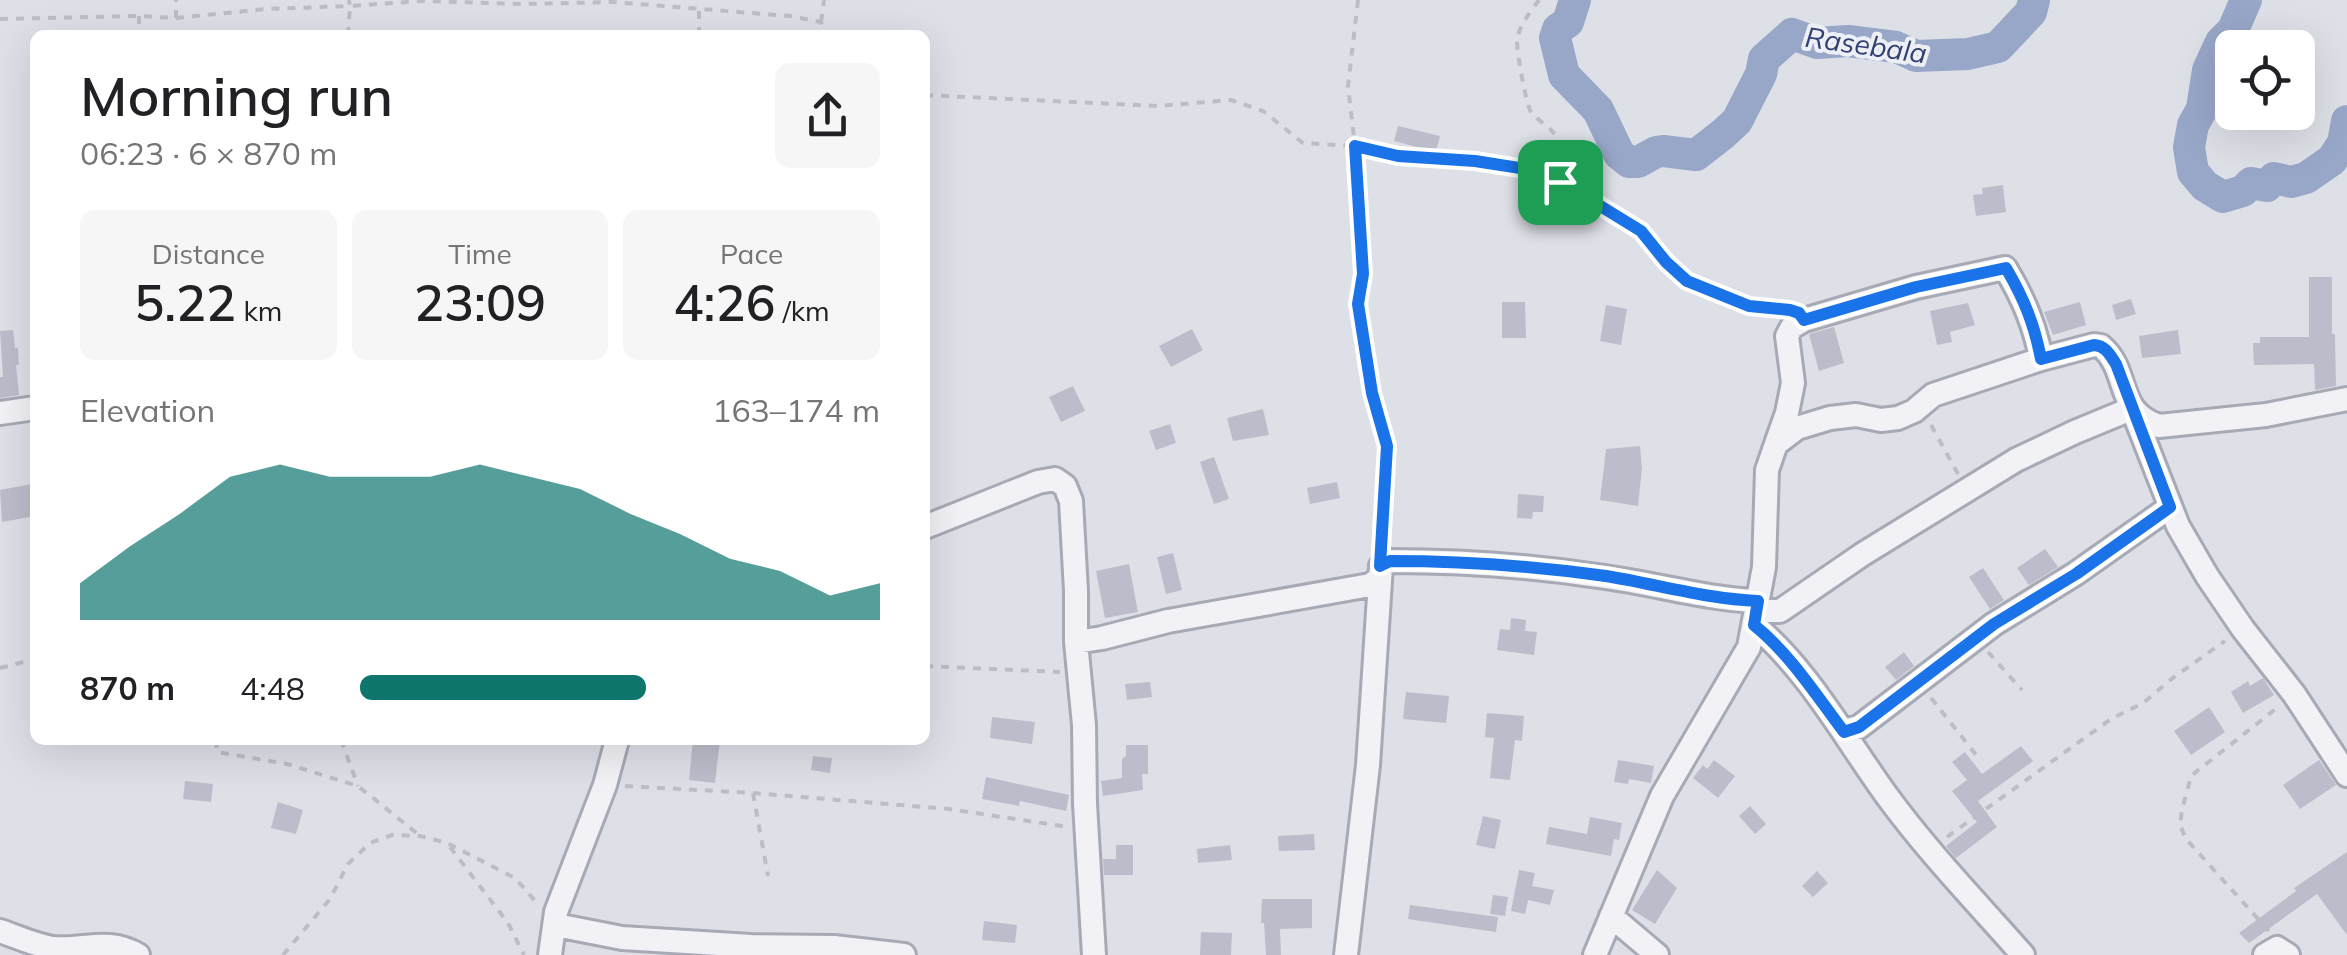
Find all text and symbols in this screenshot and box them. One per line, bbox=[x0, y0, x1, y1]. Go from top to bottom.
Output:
water label: Rasebala bbox=[1803, 19, 1929, 70]
map controls bbox=[2215, 30, 2315, 130]
button: locate bbox=[2215, 30, 2315, 130]
text: Morning run bbox=[80, 61, 393, 130]
button: share bbox=[775, 63, 880, 168]
text: 06:23 · 6 × 870 m bbox=[80, 133, 337, 173]
pin bbox=[1518, 140, 1603, 225]
icon: arrive bbox=[1533, 155, 1588, 210]
text: Distance bbox=[152, 236, 265, 271]
text: Time bbox=[448, 236, 512, 271]
text: Pace bbox=[720, 236, 783, 271]
text: 5.22 bbox=[134, 271, 236, 334]
text: 23:09 bbox=[414, 271, 546, 334]
text: 4:26 bbox=[674, 271, 775, 334]
text: km bbox=[236, 293, 282, 328]
text: /km bbox=[775, 293, 830, 328]
text: Elevation bbox=[80, 390, 215, 430]
text: 163–174 m bbox=[712, 390, 880, 430]
text: 870 m bbox=[80, 668, 175, 708]
text: 4:48 bbox=[240, 668, 305, 708]

